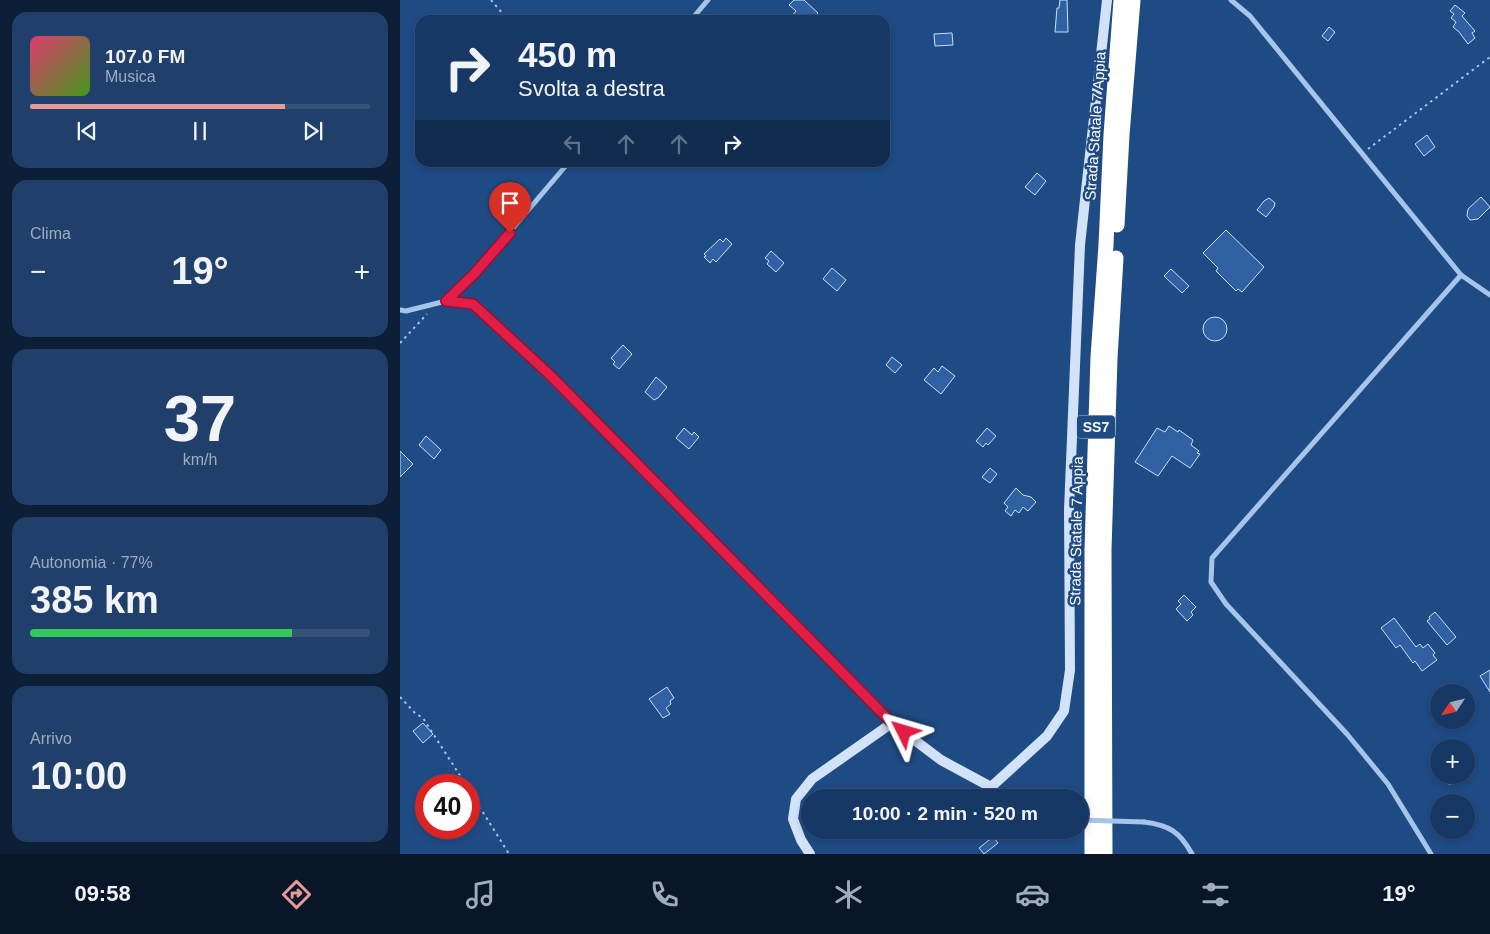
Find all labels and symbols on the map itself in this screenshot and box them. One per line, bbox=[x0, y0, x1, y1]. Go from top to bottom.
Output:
street label: Strada Statale 7 Appia bbox=[1081, 50, 1109, 201]
pin bbox=[489, 182, 531, 233]
road number: SS7 bbox=[1077, 416, 1115, 438]
street label: Strada Statale 7 Appia bbox=[1066, 456, 1086, 606]
north arrow bbox=[1430, 684, 1475, 729]
position arrow bbox=[877, 705, 929, 757]
speed limit sign: 40 bbox=[415, 774, 480, 839]

